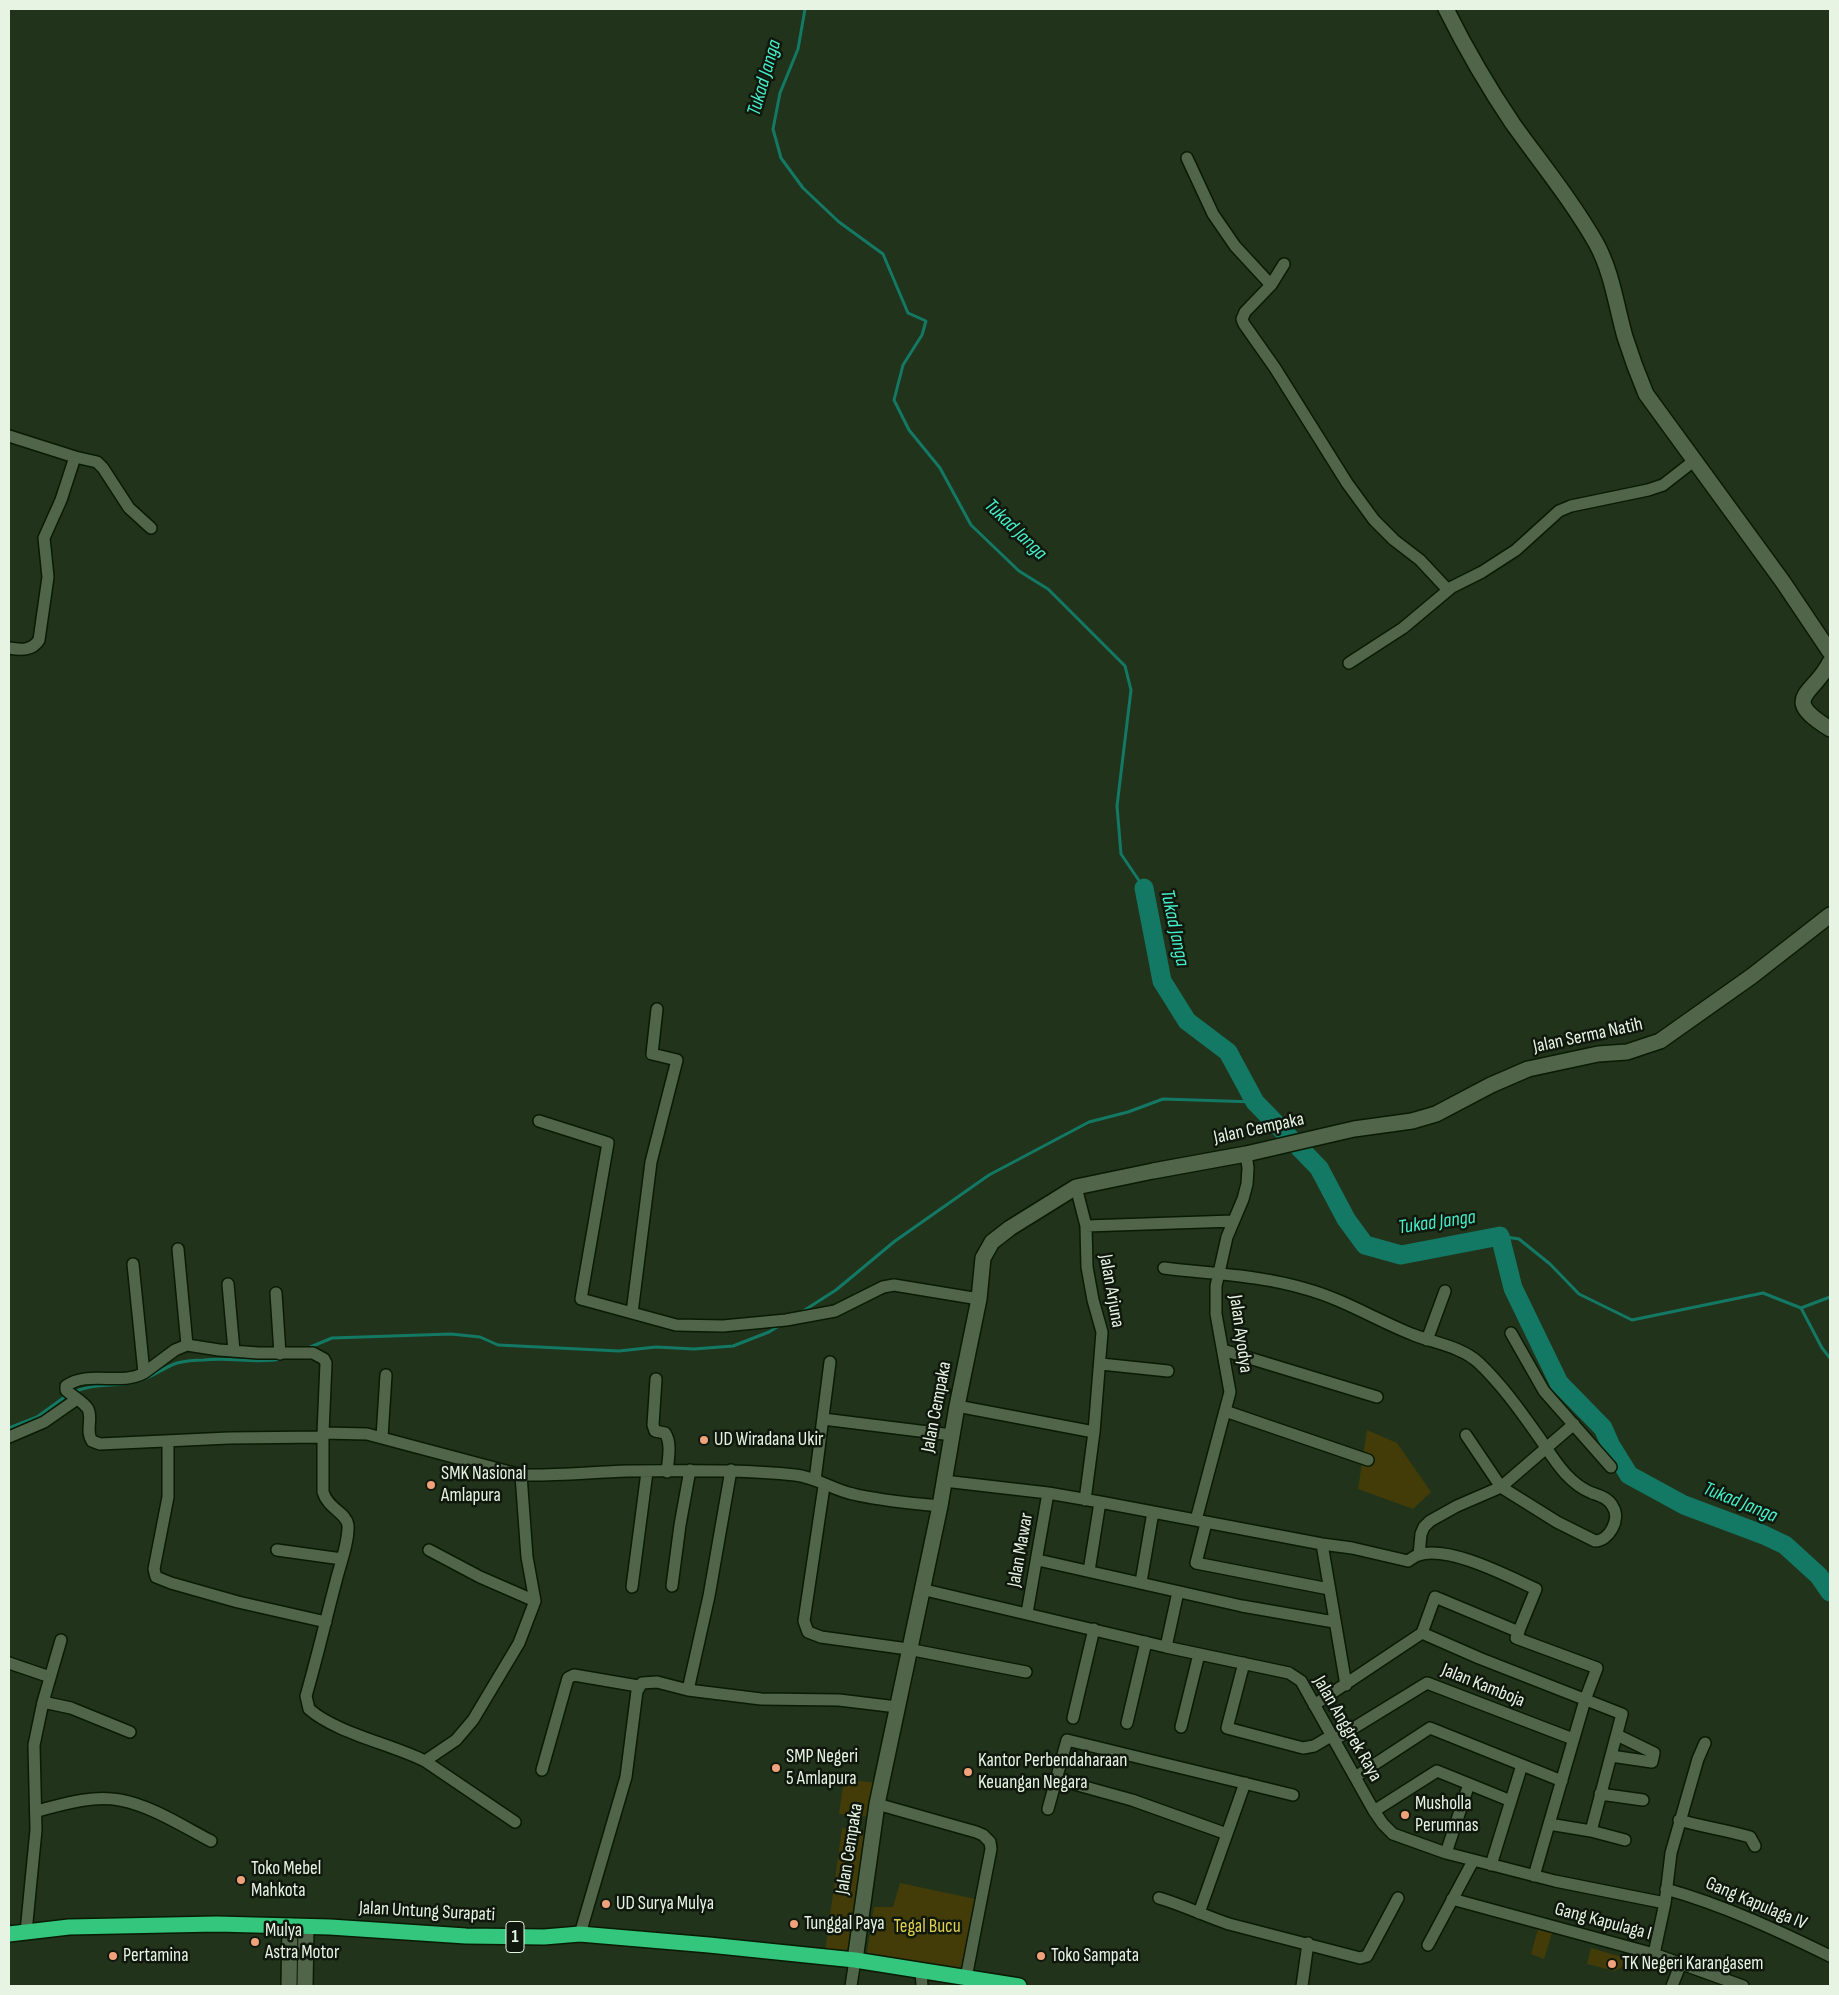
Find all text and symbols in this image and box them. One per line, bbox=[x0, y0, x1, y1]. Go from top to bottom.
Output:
water label: Tukad Janga bbox=[743, 37, 787, 119]
water label: Tukad Janga bbox=[979, 494, 1051, 566]
water label: Tukad Janga bbox=[1154, 887, 1194, 969]
street label: Jalan Serma Natih bbox=[1531, 1013, 1645, 1059]
street label: Jalan Cempaka bbox=[1212, 1108, 1306, 1150]
water label: Tukad Janga bbox=[1397, 1206, 1477, 1240]
street label: Jalan Arjuna bbox=[1093, 1253, 1129, 1329]
street label: Jalan Ayodya bbox=[1223, 1294, 1257, 1374]
street label: Jalan Cempaka bbox=[917, 1360, 957, 1454]
place label: UD Wiradana Ukir bbox=[714, 1429, 823, 1451]
marker: UD Wiradana Ukir bbox=[698, 1434, 710, 1446]
place label: SMK Nasional Amlapura bbox=[441, 1463, 526, 1507]
water label: Tukad Janga bbox=[1699, 1477, 1781, 1529]
marker: SMK Nasional Amlapura bbox=[425, 1479, 437, 1491]
street label: Jalan Mawar bbox=[1003, 1511, 1039, 1589]
street label: Jalan Kamboja bbox=[1438, 1659, 1528, 1713]
street label: Jalan Anggrek Raya bbox=[1308, 1672, 1386, 1786]
place label: SMP Negeri 5 Amlapura bbox=[786, 1746, 858, 1790]
place label: Kantor Perbendaharaan Keuangan Negara bbox=[978, 1750, 1127, 1794]
marker: SMP Negeri 5 Amlapura bbox=[770, 1762, 782, 1774]
marker: Kantor Perbendaharaan Keuangan Negara bbox=[962, 1766, 974, 1778]
place label: Musholla Perumnas bbox=[1415, 1793, 1479, 1837]
street label: Jalan Cempaka bbox=[832, 1802, 868, 1896]
marker: Musholla Perumnas bbox=[1399, 1809, 1411, 1821]
place label: Toko Mebel Mahkota bbox=[251, 1858, 321, 1902]
street label: Gang Kapulaga IV bbox=[1702, 1872, 1810, 1936]
marker: Toko Mebel Mahkota bbox=[235, 1874, 247, 1886]
place label: UD Surya Mulya bbox=[616, 1893, 714, 1915]
street label: Jalan Untung Surapati bbox=[358, 1897, 496, 1927]
marker: UD Surya Mulya bbox=[600, 1898, 612, 1910]
street label: Gang Kapulaga I bbox=[1552, 1898, 1654, 1946]
place label: Tunggal Paya bbox=[804, 1913, 885, 1935]
park label: Tegal Bucu bbox=[893, 1916, 961, 1938]
marker: Tunggal Paya bbox=[788, 1918, 800, 1930]
place label: Mulya Astra Motor bbox=[265, 1920, 339, 1964]
road number: 1 bbox=[506, 1921, 524, 1952]
marker: Mulya Astra Motor bbox=[249, 1936, 261, 1948]
place label: Pertamina bbox=[123, 1945, 189, 1967]
place label: Toko Sampata bbox=[1051, 1945, 1139, 1967]
marker: Pertamina bbox=[107, 1950, 119, 1962]
marker: Toko Sampata bbox=[1035, 1950, 1047, 1962]
place label: TK Negeri Karangasem bbox=[1622, 1953, 1764, 1975]
marker: TK Negeri Karangasem bbox=[1606, 1958, 1618, 1970]

